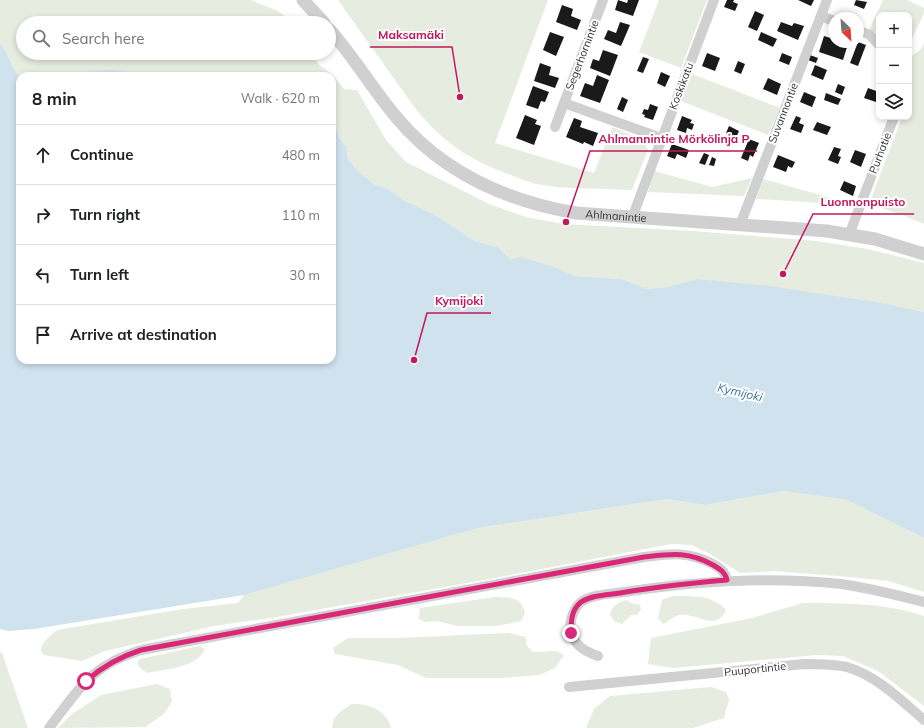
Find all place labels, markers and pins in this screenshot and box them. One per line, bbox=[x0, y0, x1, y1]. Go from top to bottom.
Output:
callout: Maksamäki bbox=[370, 23, 452, 47]
callout: Ahlmannintie Mörkölinja P bbox=[590, 127, 757, 151]
callout: Luonnonpuisto bbox=[813, 190, 914, 214]
callout: Kymijoki bbox=[427, 289, 491, 313]

